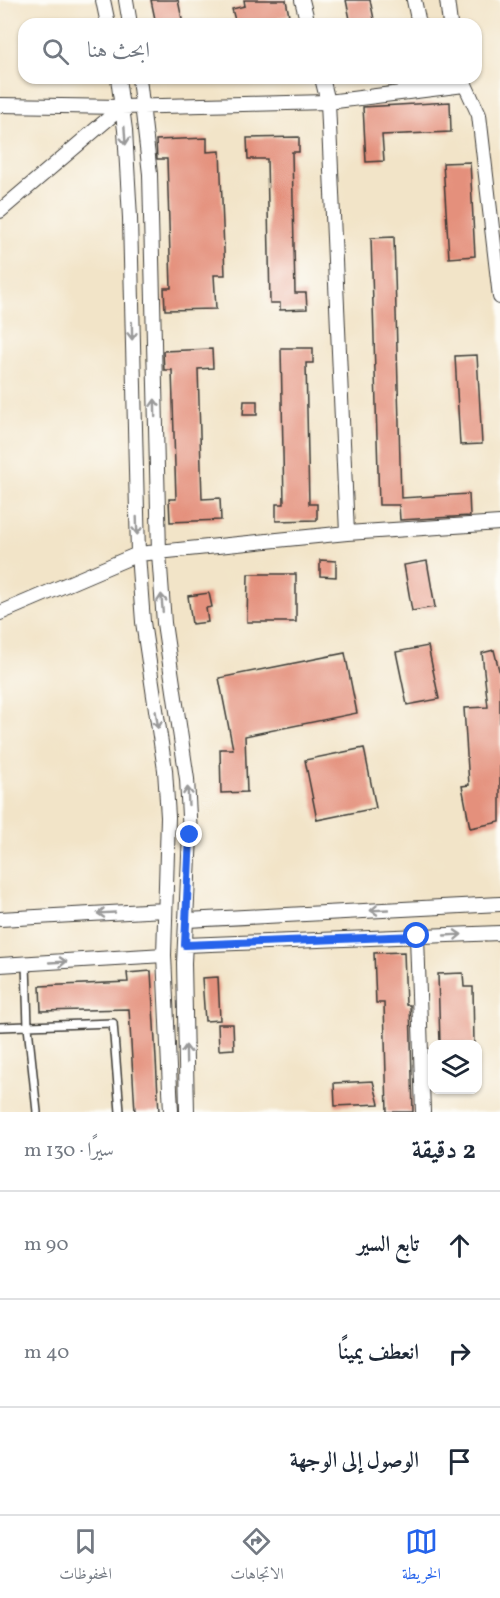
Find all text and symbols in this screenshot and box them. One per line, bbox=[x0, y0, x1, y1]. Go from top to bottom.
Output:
search box bbox=[18, 18, 482, 84]
icon: search bbox=[39, 35, 72, 68]
text: ابحث هنا bbox=[87, 36, 150, 67]
one-way arrow bbox=[120, 126, 131, 146]
one-way arrow bbox=[127, 320, 138, 340]
one-way arrow bbox=[150, 398, 161, 418]
one-way arrow bbox=[131, 515, 143, 535]
one-way arrow bbox=[157, 593, 168, 613]
one-way arrow bbox=[151, 709, 162, 729]
one-way arrow bbox=[182, 786, 193, 806]
route end bbox=[176, 821, 202, 847]
one-way arrow bbox=[369, 904, 389, 915]
one-way arrow bbox=[96, 908, 116, 919]
route start bbox=[403, 922, 429, 948]
one-way arrow bbox=[443, 929, 463, 940]
one-way arrow bbox=[48, 956, 68, 967]
map controls bbox=[428, 1040, 482, 1094]
button: layers bbox=[428, 1040, 482, 1094]
one-way arrow bbox=[180, 1044, 192, 1064]
text: 2 دقيقة bbox=[412, 1133, 476, 1169]
text: سيرًا · 130 m bbox=[24, 1137, 114, 1165]
icon: ahead bbox=[443, 1229, 476, 1262]
text: تابع السير bbox=[357, 1230, 419, 1261]
text: 90 m bbox=[24, 1231, 69, 1259]
icon: right bbox=[443, 1337, 476, 1370]
text: انعطف يمينًا bbox=[338, 1338, 419, 1369]
text: 40 m bbox=[24, 1339, 69, 1367]
icon: arrive bbox=[443, 1445, 476, 1478]
text: الوصول إلى الوجهة bbox=[290, 1446, 419, 1477]
tab: المحفوظات bbox=[59, 1525, 112, 1589]
tab: الاتجاهات bbox=[230, 1525, 284, 1589]
tab: الخريطة bbox=[402, 1525, 441, 1589]

